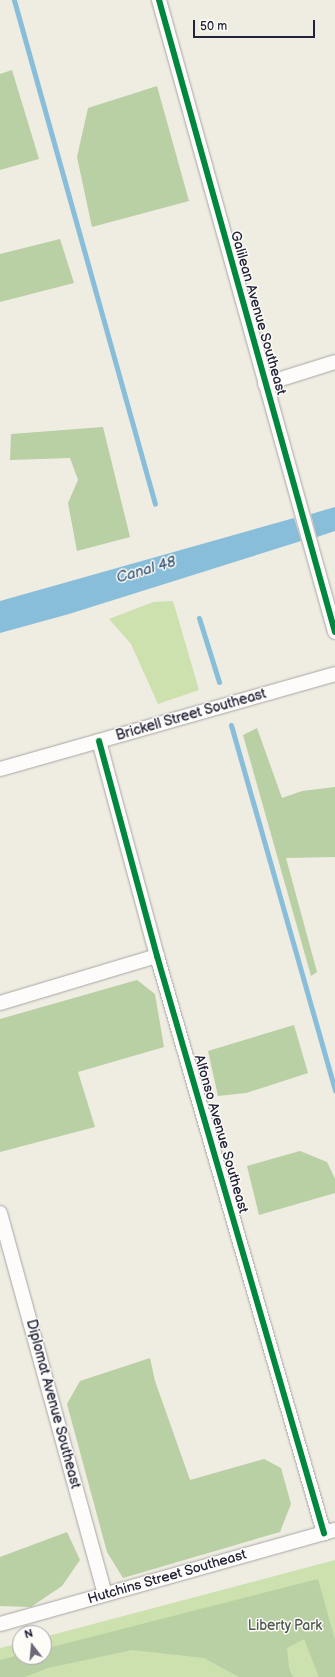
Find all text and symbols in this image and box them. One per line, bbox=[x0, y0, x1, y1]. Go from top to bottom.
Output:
scale bar bbox=[195, 12, 317, 38]
text: 50 m bbox=[200, 19, 227, 34]
street label: Galilean Avenue Southeast bbox=[226, 229, 290, 397]
water label: Canal 48 bbox=[114, 553, 178, 587]
street label: Brickell Street Southeast bbox=[114, 685, 268, 745]
street label: Alfonso Avenue Southeast bbox=[190, 1053, 252, 1215]
street label: Diplomat Avenue Southeast bbox=[22, 1318, 84, 1490]
street label: Hutchins Street Southeast bbox=[85, 1546, 249, 1608]
park label: Liberty Park bbox=[247, 1618, 323, 1634]
north arrow bbox=[12, 1625, 52, 1665]
text: N bbox=[23, 1627, 35, 1641]

